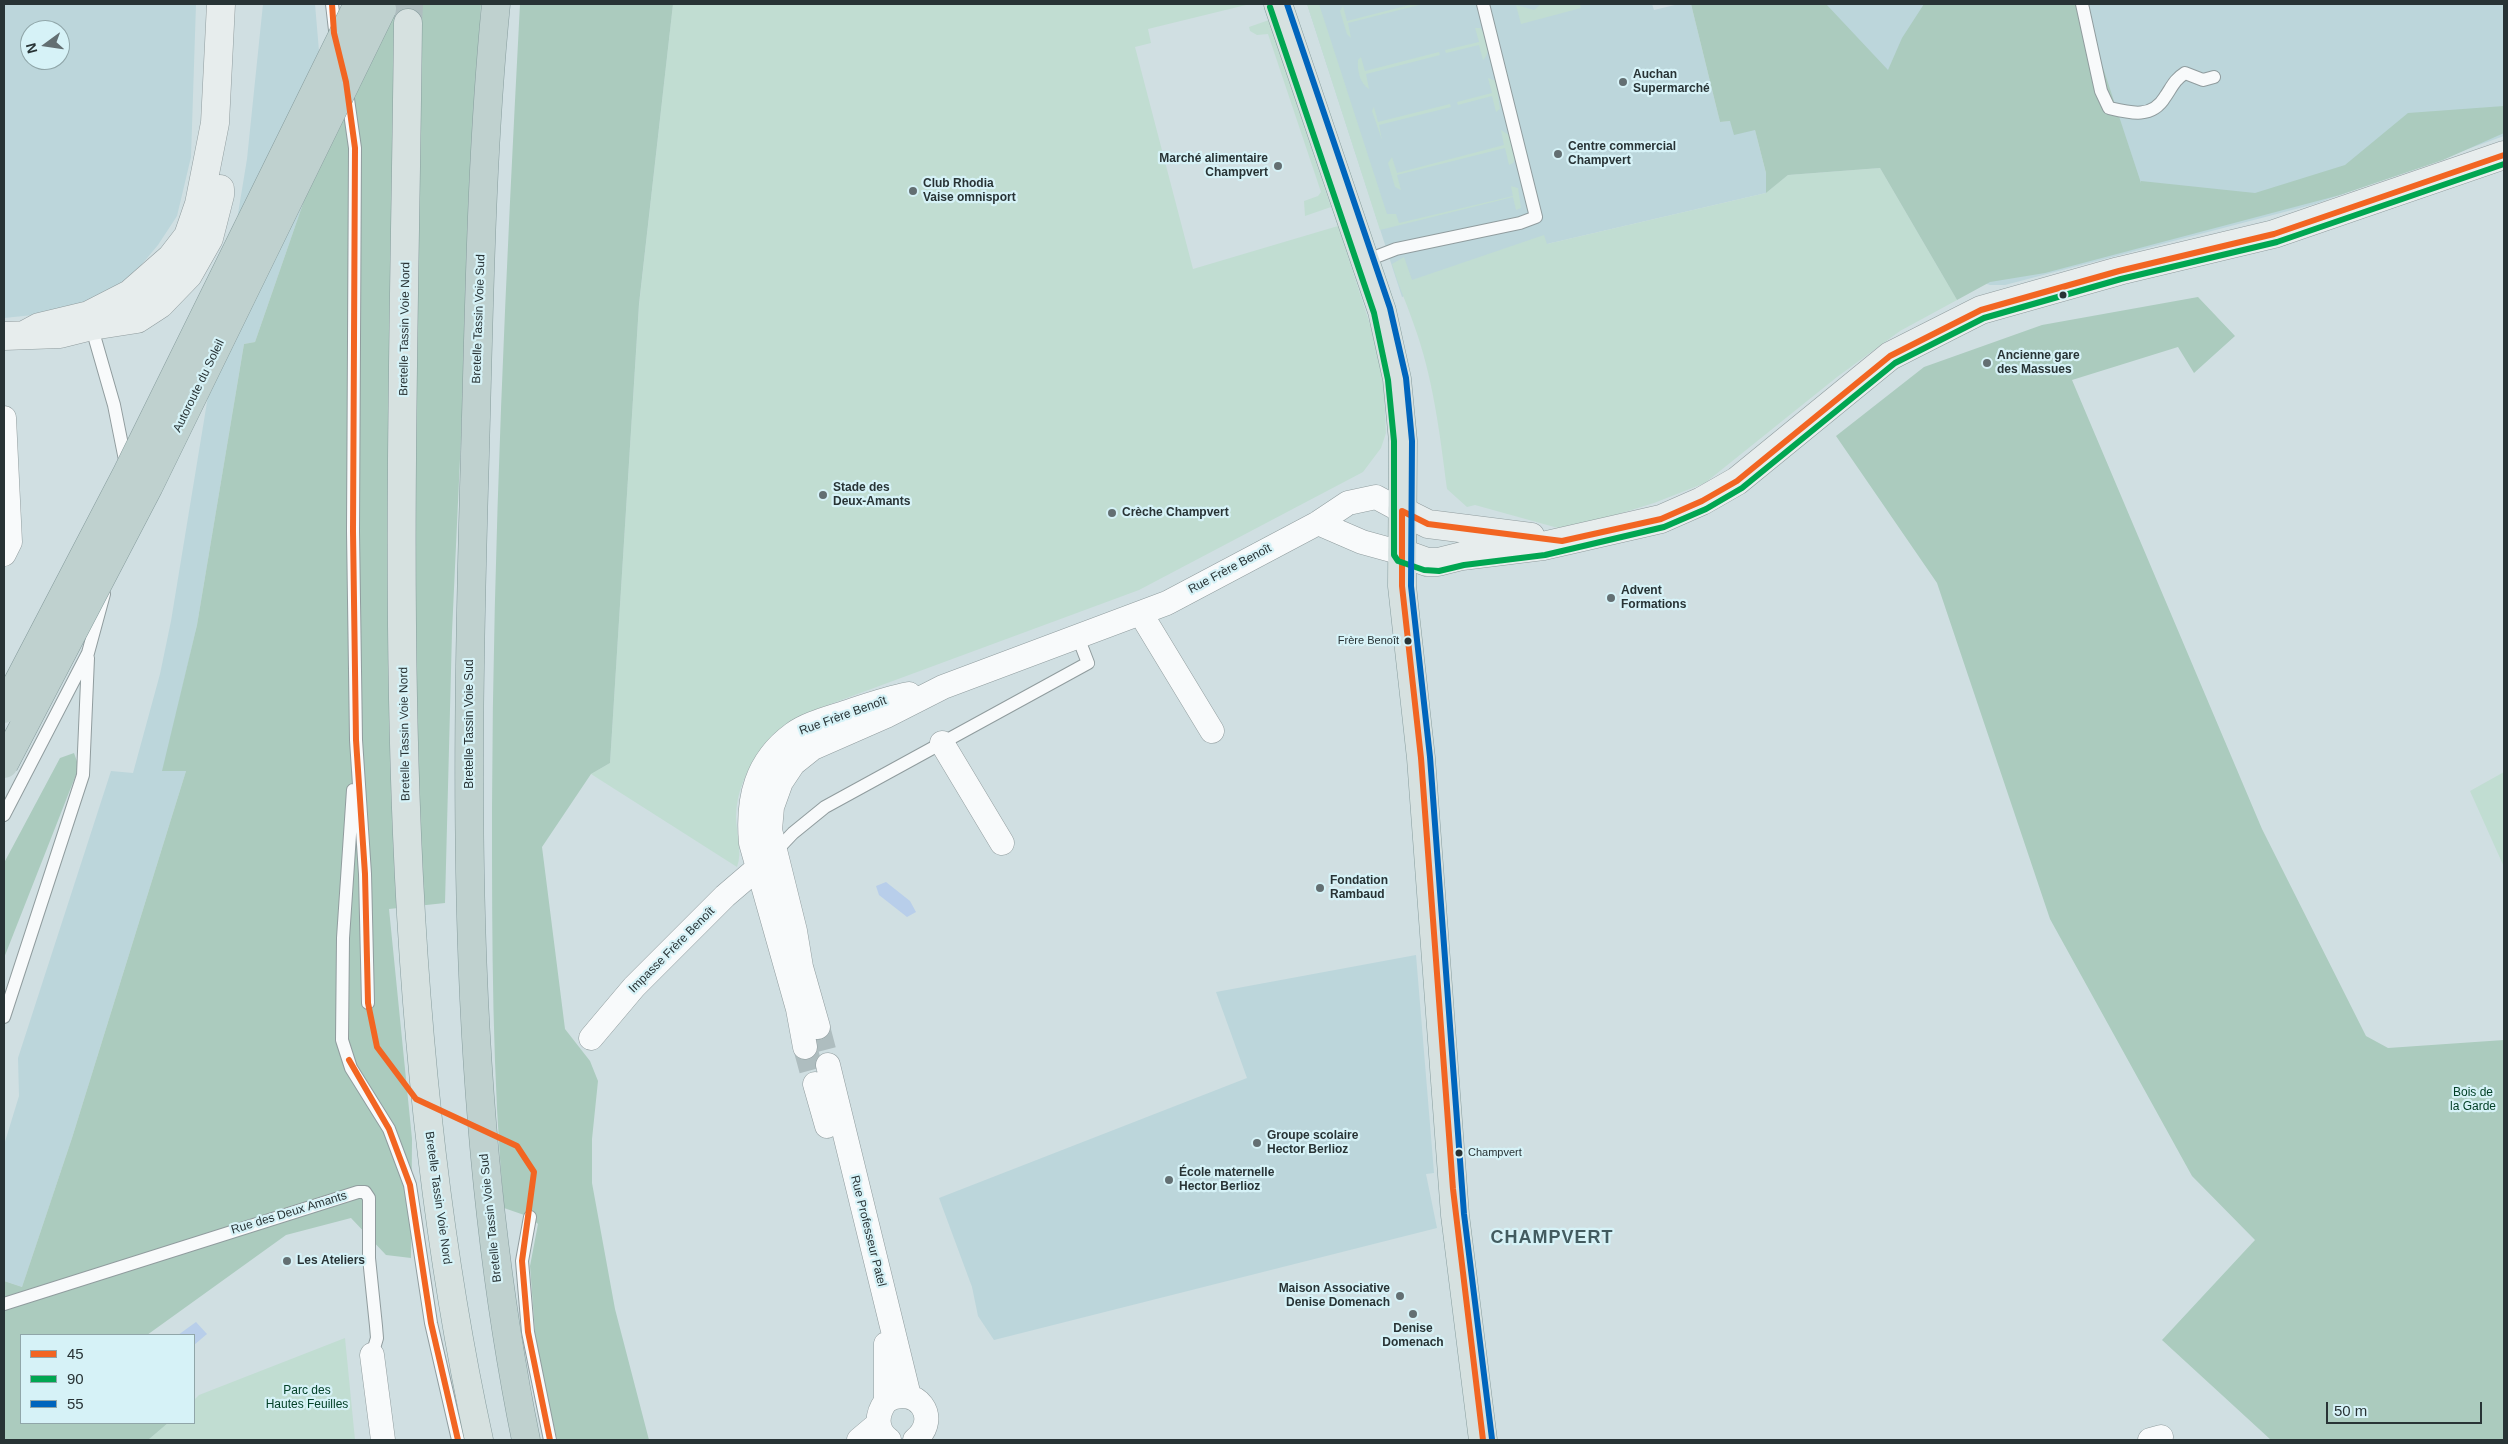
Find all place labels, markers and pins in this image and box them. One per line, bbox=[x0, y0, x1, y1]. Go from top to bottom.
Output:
place label: Auchan Supermarché bbox=[1633, 68, 1710, 96]
marker: Auchan Supermarché bbox=[1617, 76, 1629, 88]
place label: Centre commercial Champvert bbox=[1568, 140, 1676, 168]
marker: Centre commercial Champvert bbox=[1552, 148, 1564, 160]
place label: Marché alimentaire Champvert bbox=[1159, 152, 1268, 180]
marker: Marché alimentaire Champvert bbox=[1272, 160, 1284, 172]
place label: Club Rhodia Vaise omnisport bbox=[923, 177, 1016, 205]
marker: Club Rhodia Vaise omnisport bbox=[907, 185, 919, 197]
unlabelled marker bbox=[2058, 290, 2068, 300]
place label: Ancienne gare des Massues bbox=[1997, 349, 2080, 377]
marker: Ancienne gare des Massues bbox=[1981, 357, 1993, 369]
place label: Stade des Deux-Amants bbox=[833, 481, 910, 509]
marker: Stade des Deux-Amants bbox=[817, 489, 829, 501]
place label: Crèche Champvert bbox=[1122, 506, 1229, 520]
marker: Crèche Champvert bbox=[1106, 507, 1118, 519]
place label: Advent Formations bbox=[1621, 584, 1686, 612]
marker: Advent Formations bbox=[1605, 592, 1617, 604]
place label: Frère Benoît bbox=[1338, 634, 1399, 648]
marker: Frère Benoît bbox=[1403, 636, 1413, 646]
place label: Fondation Rambaud bbox=[1330, 874, 1388, 902]
marker: Fondation Rambaud bbox=[1314, 882, 1326, 894]
place label: Groupe scolaire Hector Berlioz bbox=[1267, 1129, 1358, 1157]
marker: Groupe scolaire Hector Berlioz bbox=[1251, 1137, 1263, 1149]
place label: Champvert bbox=[1468, 1146, 1522, 1160]
marker: Champvert bbox=[1454, 1148, 1464, 1158]
place label: École maternelle Hector Berlioz bbox=[1179, 1166, 1274, 1194]
marker: École maternelle Hector Berlioz bbox=[1163, 1174, 1175, 1186]
place label: Les Ateliers bbox=[297, 1254, 365, 1268]
marker: Les Ateliers bbox=[281, 1255, 293, 1267]
place label: Maison Associative Denise Domenach bbox=[1279, 1282, 1390, 1310]
marker: Maison Associative Denise Domenach bbox=[1394, 1290, 1406, 1302]
marker: Denise Domenach bbox=[1407, 1308, 1419, 1320]
place label: Denise Domenach bbox=[1382, 1322, 1444, 1350]

